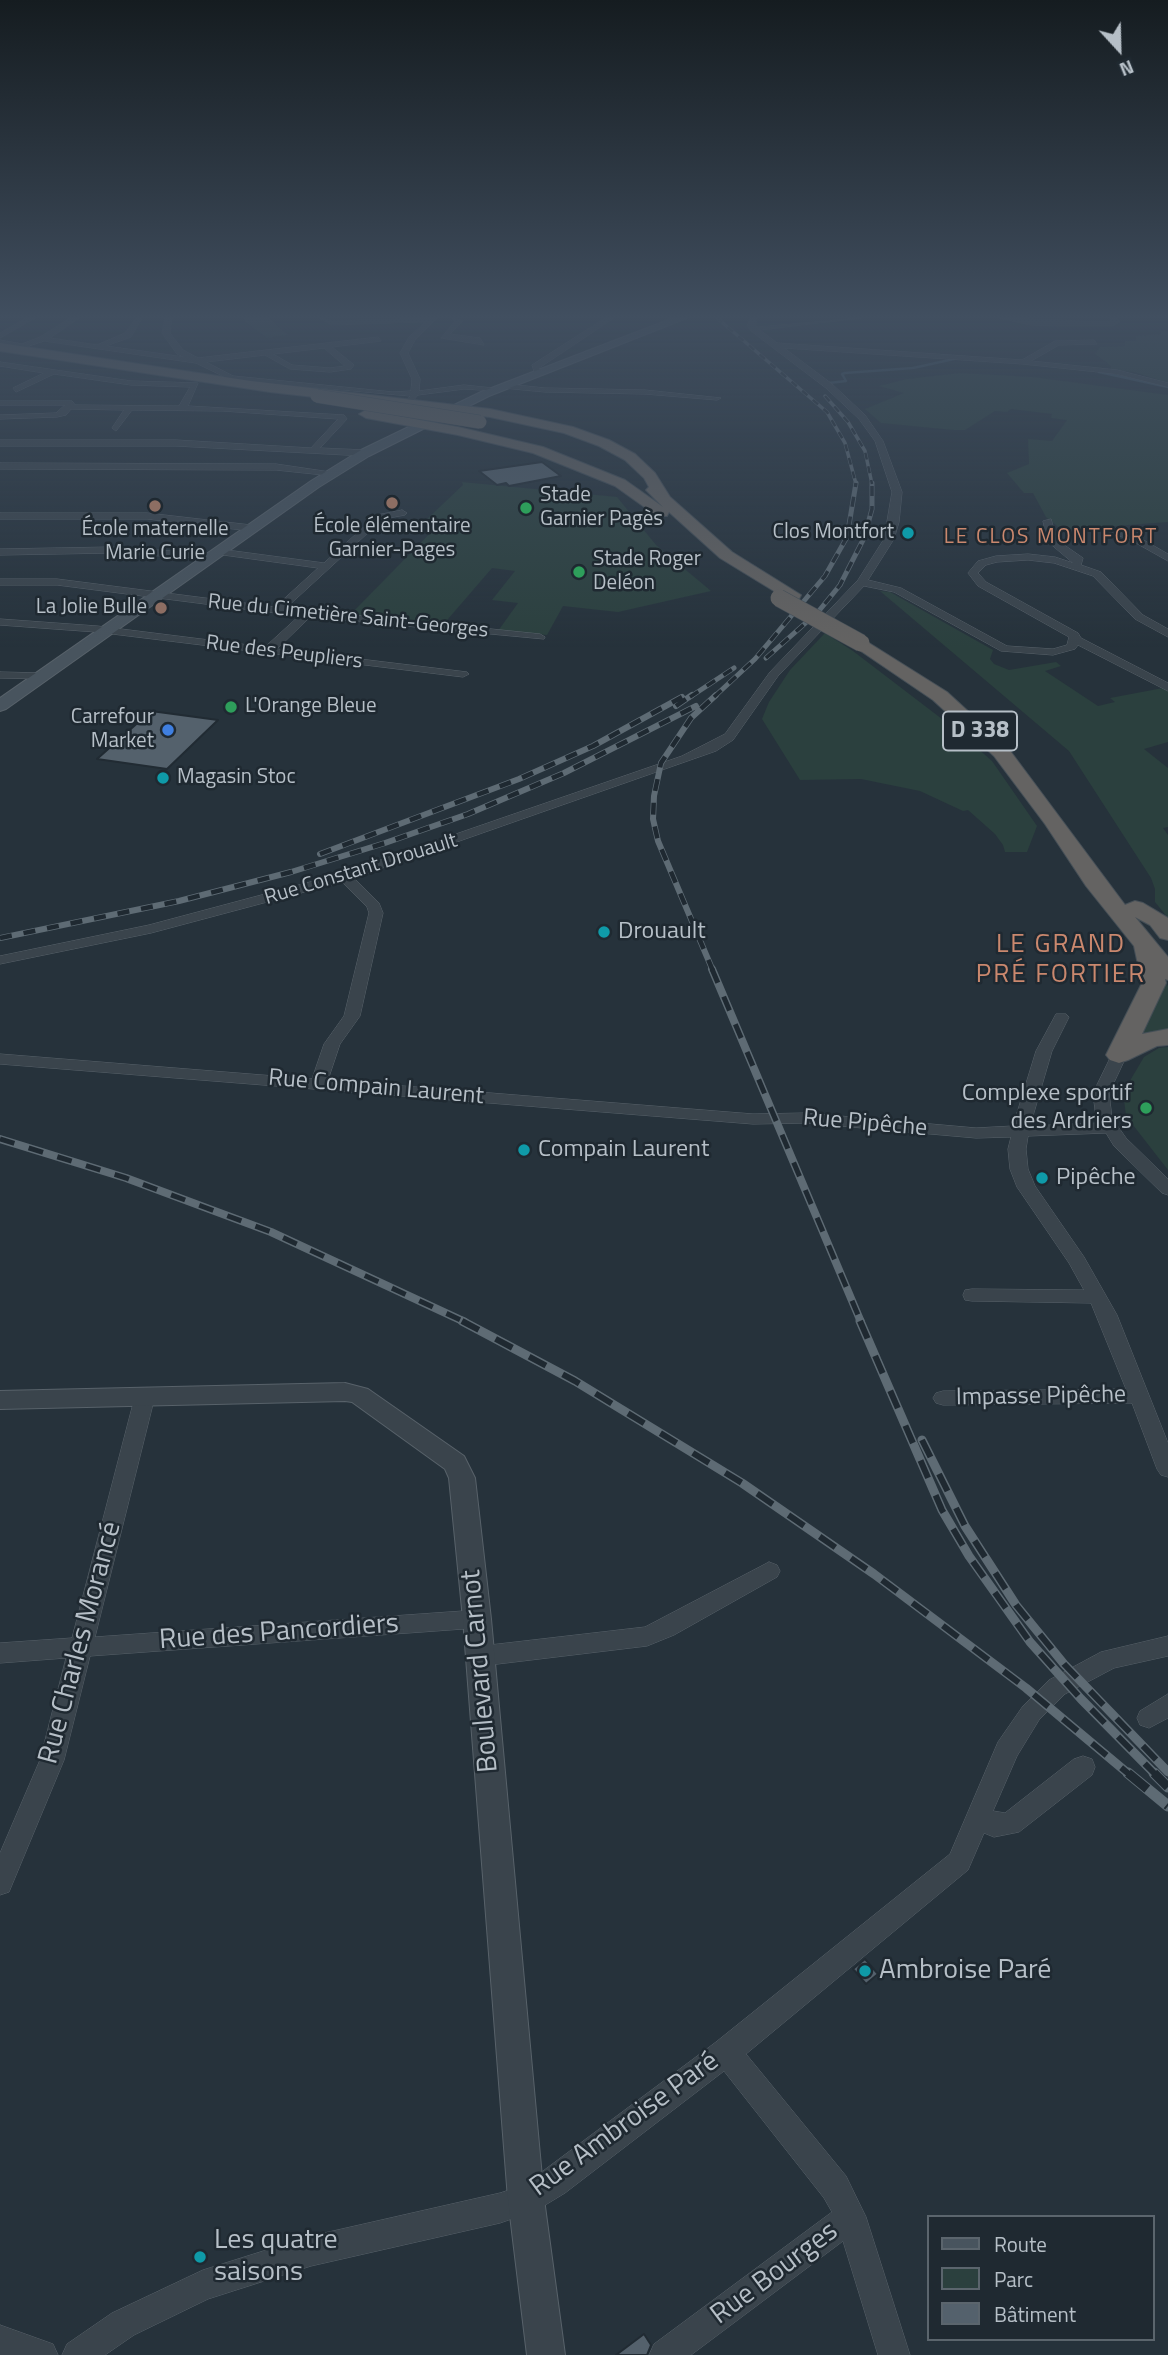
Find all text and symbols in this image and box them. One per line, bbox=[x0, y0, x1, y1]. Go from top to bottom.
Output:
north arrow bbox=[1084, 14, 1154, 84]
text: N bbox=[1116, 53, 1139, 85]
place label: Stade Garnier Pagès bbox=[540, 483, 663, 533]
marker: École élémentaire Garnier-Pages bbox=[384, 495, 400, 511]
marker: École maternelle Marie Curie bbox=[147, 498, 163, 514]
marker: Stade Garnier Pagès bbox=[518, 500, 534, 516]
place label: École élémentaire Garnier-Pages bbox=[313, 514, 471, 564]
place label: École maternelle Marie Curie bbox=[81, 517, 229, 567]
place label: Clos Montfort bbox=[773, 520, 894, 546]
marker: Clos Montfort bbox=[900, 525, 916, 541]
district label: LE CLOS MONTFORT bbox=[946, 525, 1156, 551]
place label: Stade Roger Deléon bbox=[593, 547, 701, 597]
marker: Stade Roger Deléon bbox=[571, 564, 587, 580]
street label: Rue du Cimetière Saint-Georges bbox=[207, 590, 489, 644]
place label: La Jolie Bulle bbox=[36, 595, 147, 621]
marker: La Jolie Bulle bbox=[153, 600, 169, 616]
street label: Rue des Peupliers bbox=[204, 631, 364, 675]
place label: L'Orange Bleue bbox=[245, 694, 377, 720]
marker: L'Orange Bleue bbox=[223, 699, 239, 715]
place label: Carrefour Market bbox=[71, 705, 154, 755]
road number: D 338 bbox=[943, 712, 1017, 750]
marker: Carrefour Market bbox=[160, 722, 176, 738]
place label: Magasin Stoc bbox=[177, 765, 296, 791]
marker: Magasin Stoc bbox=[155, 770, 171, 786]
street label: Rue Constant Drouault bbox=[261, 829, 461, 911]
place label: Drouault bbox=[618, 918, 706, 946]
marker: Drouault bbox=[596, 924, 612, 940]
district label: LE GRAND PRÉ FORTIER bbox=[977, 930, 1145, 992]
street label: Rue Compain Laurent bbox=[267, 1064, 485, 1112]
place label: Complexe sportif des Ardriers bbox=[962, 1080, 1132, 1136]
marker: Complexe sportif des Ardriers bbox=[1138, 1100, 1154, 1116]
street label: Rue Pipêche bbox=[802, 1104, 928, 1144]
place label: Compain Laurent bbox=[538, 1136, 709, 1164]
marker: Compain Laurent bbox=[516, 1142, 532, 1158]
place label: Pipêche bbox=[1056, 1164, 1136, 1192]
marker: Pipêche bbox=[1034, 1170, 1050, 1186]
street label: Impasse Pipêche bbox=[956, 1381, 1126, 1413]
street label: Rue Charles Morancé bbox=[33, 1518, 129, 1768]
street label: Boulevard Carnot bbox=[455, 1568, 507, 1774]
street label: Rue des Pancordiers bbox=[158, 1608, 400, 1658]
place label: Ambroise Paré bbox=[879, 1954, 1052, 1988]
marker: Ambroise Paré bbox=[857, 1963, 873, 1979]
street label: Rue Ambroise Paré bbox=[524, 2045, 726, 2205]
street label: Rue Bourges bbox=[705, 2215, 845, 2333]
legend bbox=[926, 2215, 1154, 2341]
place label: Les quatre saisons bbox=[214, 2224, 338, 2290]
text: Route bbox=[994, 2228, 1047, 2260]
marker: Les quatre saisons bbox=[192, 2249, 208, 2265]
text: Parc bbox=[994, 2263, 1033, 2295]
text: Bâtiment bbox=[994, 2298, 1076, 2330]

